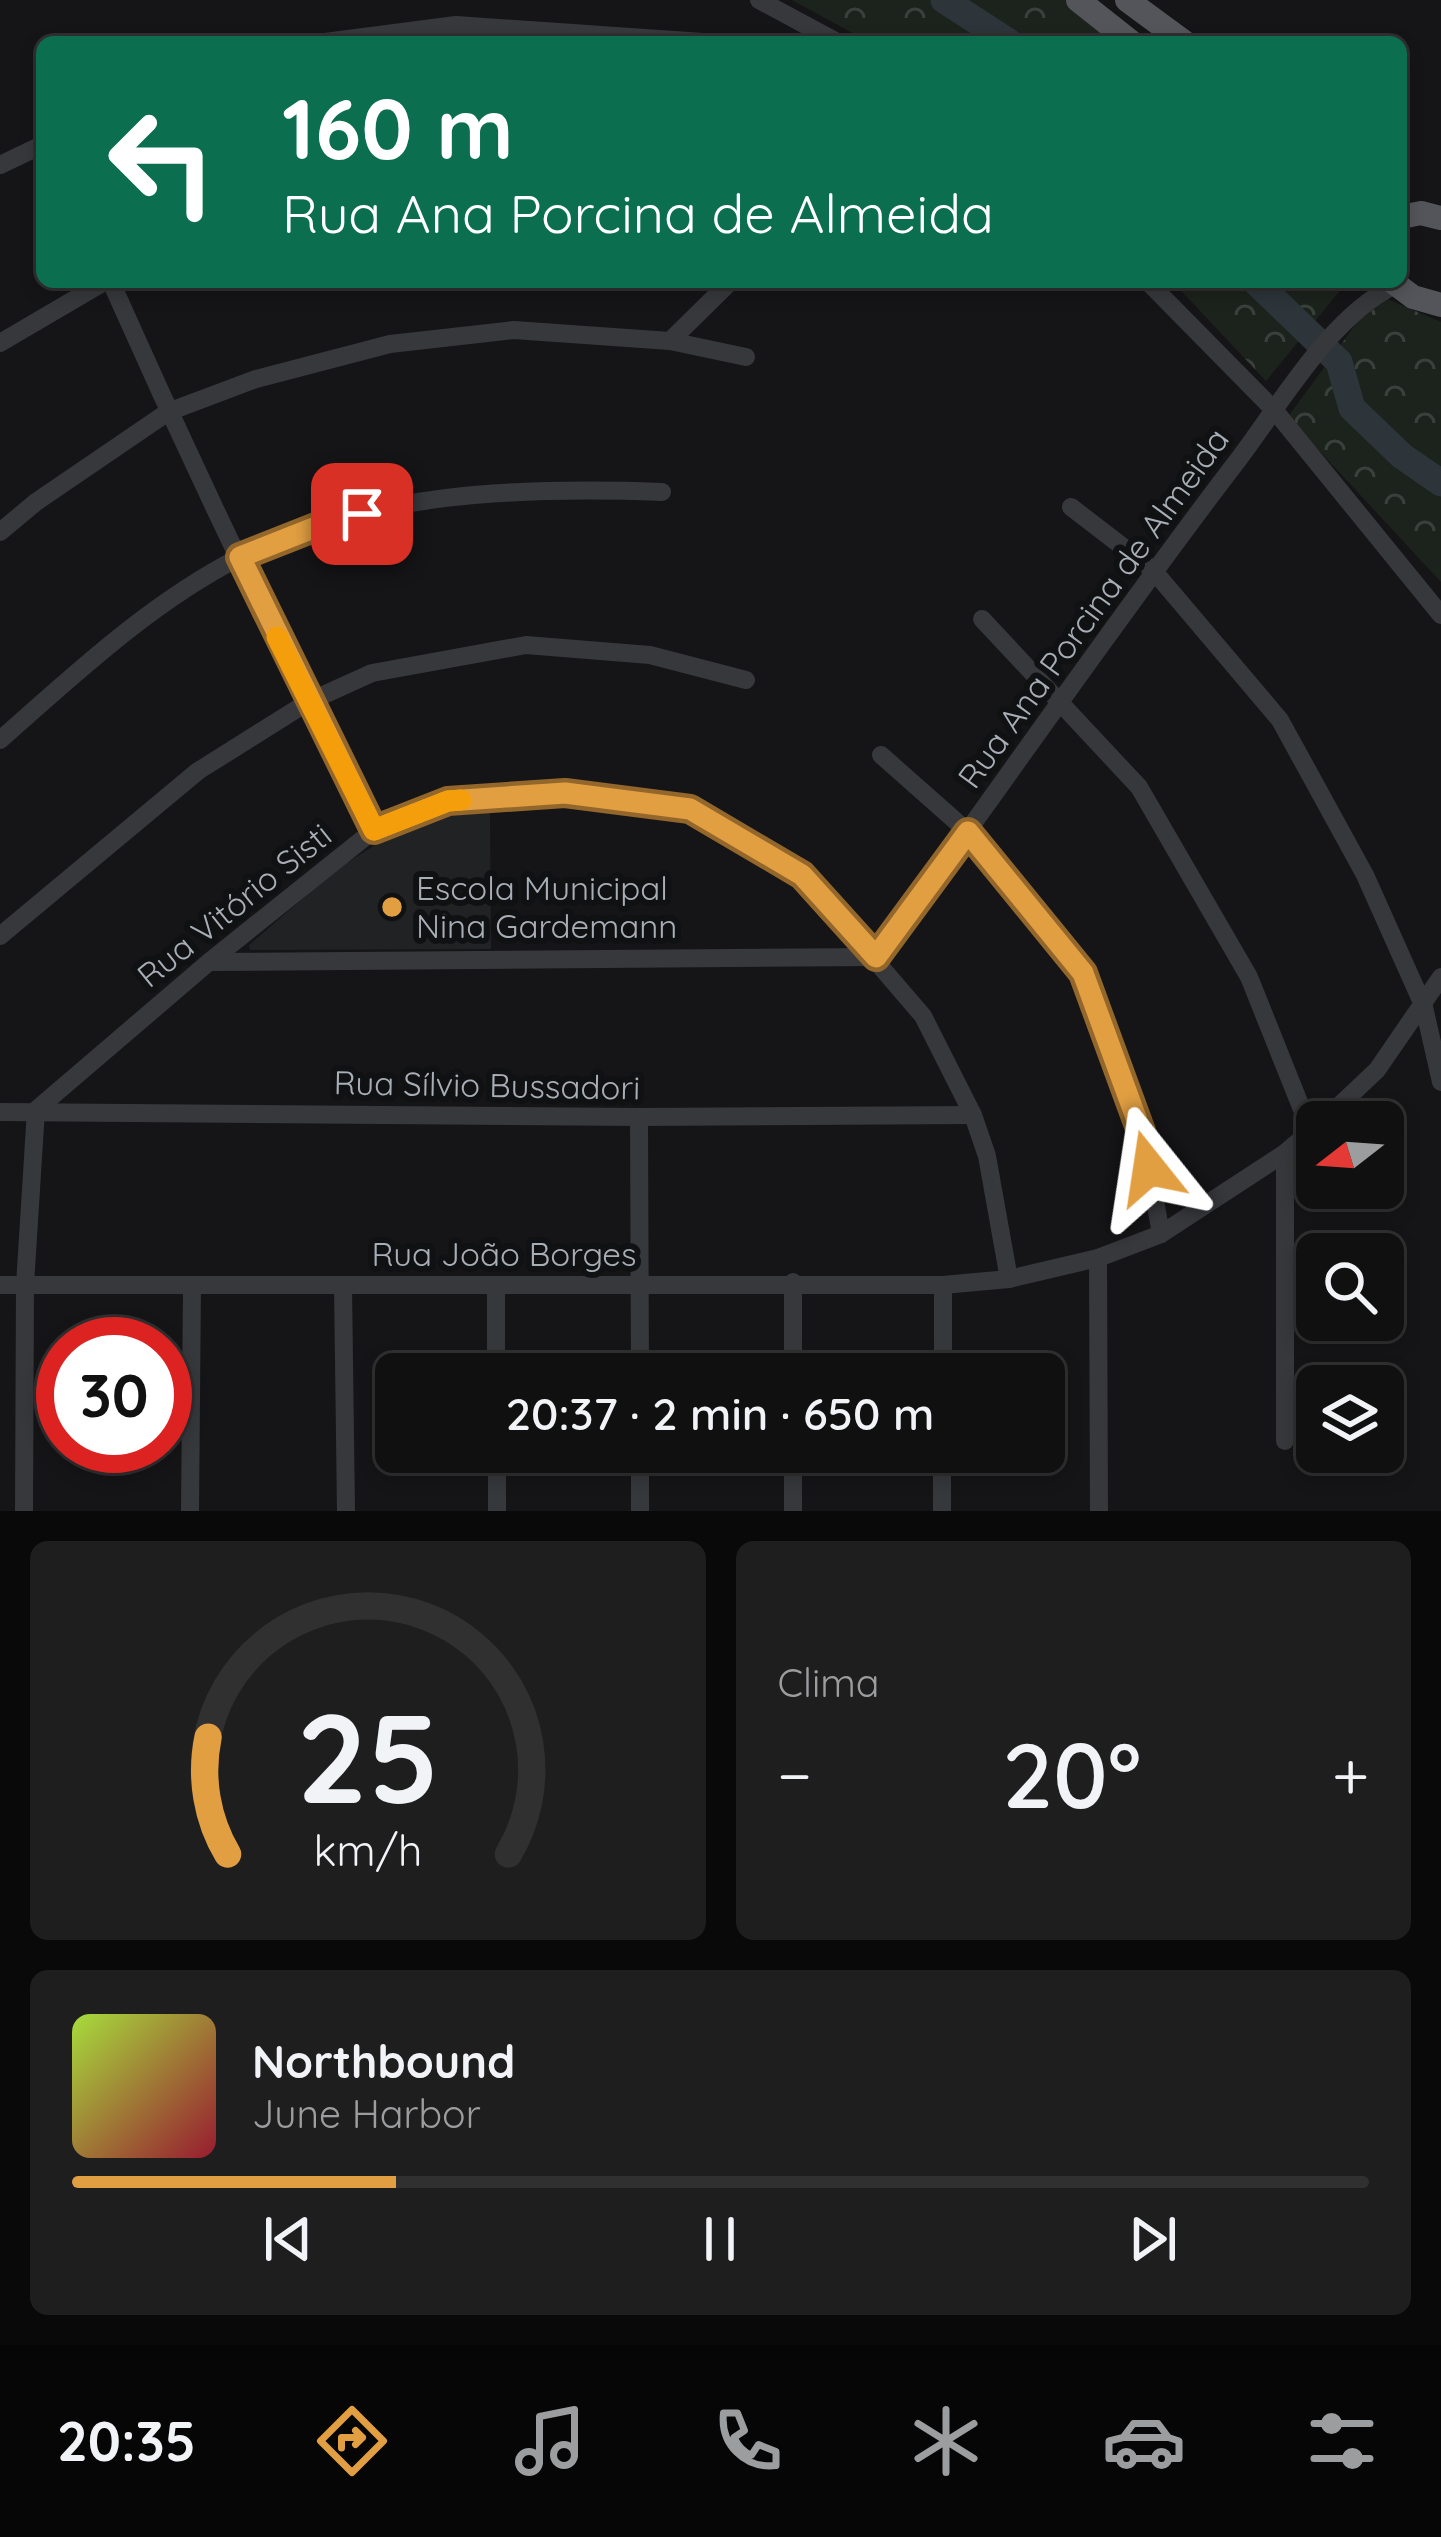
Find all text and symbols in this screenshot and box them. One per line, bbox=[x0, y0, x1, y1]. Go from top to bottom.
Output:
text: 160 m bbox=[282, 75, 514, 180]
icon: left bbox=[84, 84, 240, 240]
text: Rua Ana Porcina de Almeida bbox=[282, 179, 994, 247]
street label: Rua Ana Porcina de Almeida bbox=[948, 420, 1237, 796]
pin bbox=[311, 463, 413, 565]
icon: arrive bbox=[329, 481, 395, 547]
street label: Rua Vitório Sisti bbox=[128, 814, 339, 995]
place label: Escola Municipal Nina Gardemann bbox=[416, 867, 677, 946]
marker: Escola Municipal Nina Gardemann bbox=[379, 894, 405, 920]
street label: Rua Sílvio Bussadori bbox=[333, 1061, 641, 1108]
north arrow bbox=[1296, 1101, 1404, 1209]
map controls bbox=[1296, 1101, 1404, 1473]
position arrow bbox=[1086, 1105, 1212, 1231]
street label: Rua João Borges bbox=[372, 1233, 636, 1274]
button: search bbox=[1296, 1233, 1404, 1341]
speed limit sign: 30 bbox=[36, 1317, 192, 1473]
button: layers bbox=[1296, 1365, 1404, 1473]
text: 20:37 · 2 min · 650 m bbox=[506, 1385, 934, 1441]
text: Clima bbox=[778, 1658, 880, 1707]
text: 25 bbox=[296, 1678, 439, 1834]
text: 20° bbox=[1002, 1718, 1141, 1831]
text: − bbox=[778, 1733, 812, 1816]
text: + bbox=[1332, 1733, 1369, 1816]
text: km/h bbox=[313, 1822, 422, 1876]
text: Northbound bbox=[252, 2033, 515, 2089]
text: June Harbor bbox=[252, 2089, 481, 2138]
icon: previous bbox=[255, 2206, 321, 2272]
icon: pause bbox=[687, 2206, 753, 2272]
icon: next bbox=[1120, 2206, 1186, 2272]
icon: directions bbox=[310, 2399, 394, 2483]
icon: music bbox=[508, 2399, 592, 2483]
icon: phone bbox=[706, 2399, 790, 2483]
icon: climate bbox=[904, 2399, 988, 2483]
icon: car bbox=[1102, 2399, 1186, 2483]
icon: filters bbox=[1300, 2399, 1384, 2483]
text: 20:35 bbox=[57, 2407, 196, 2475]

